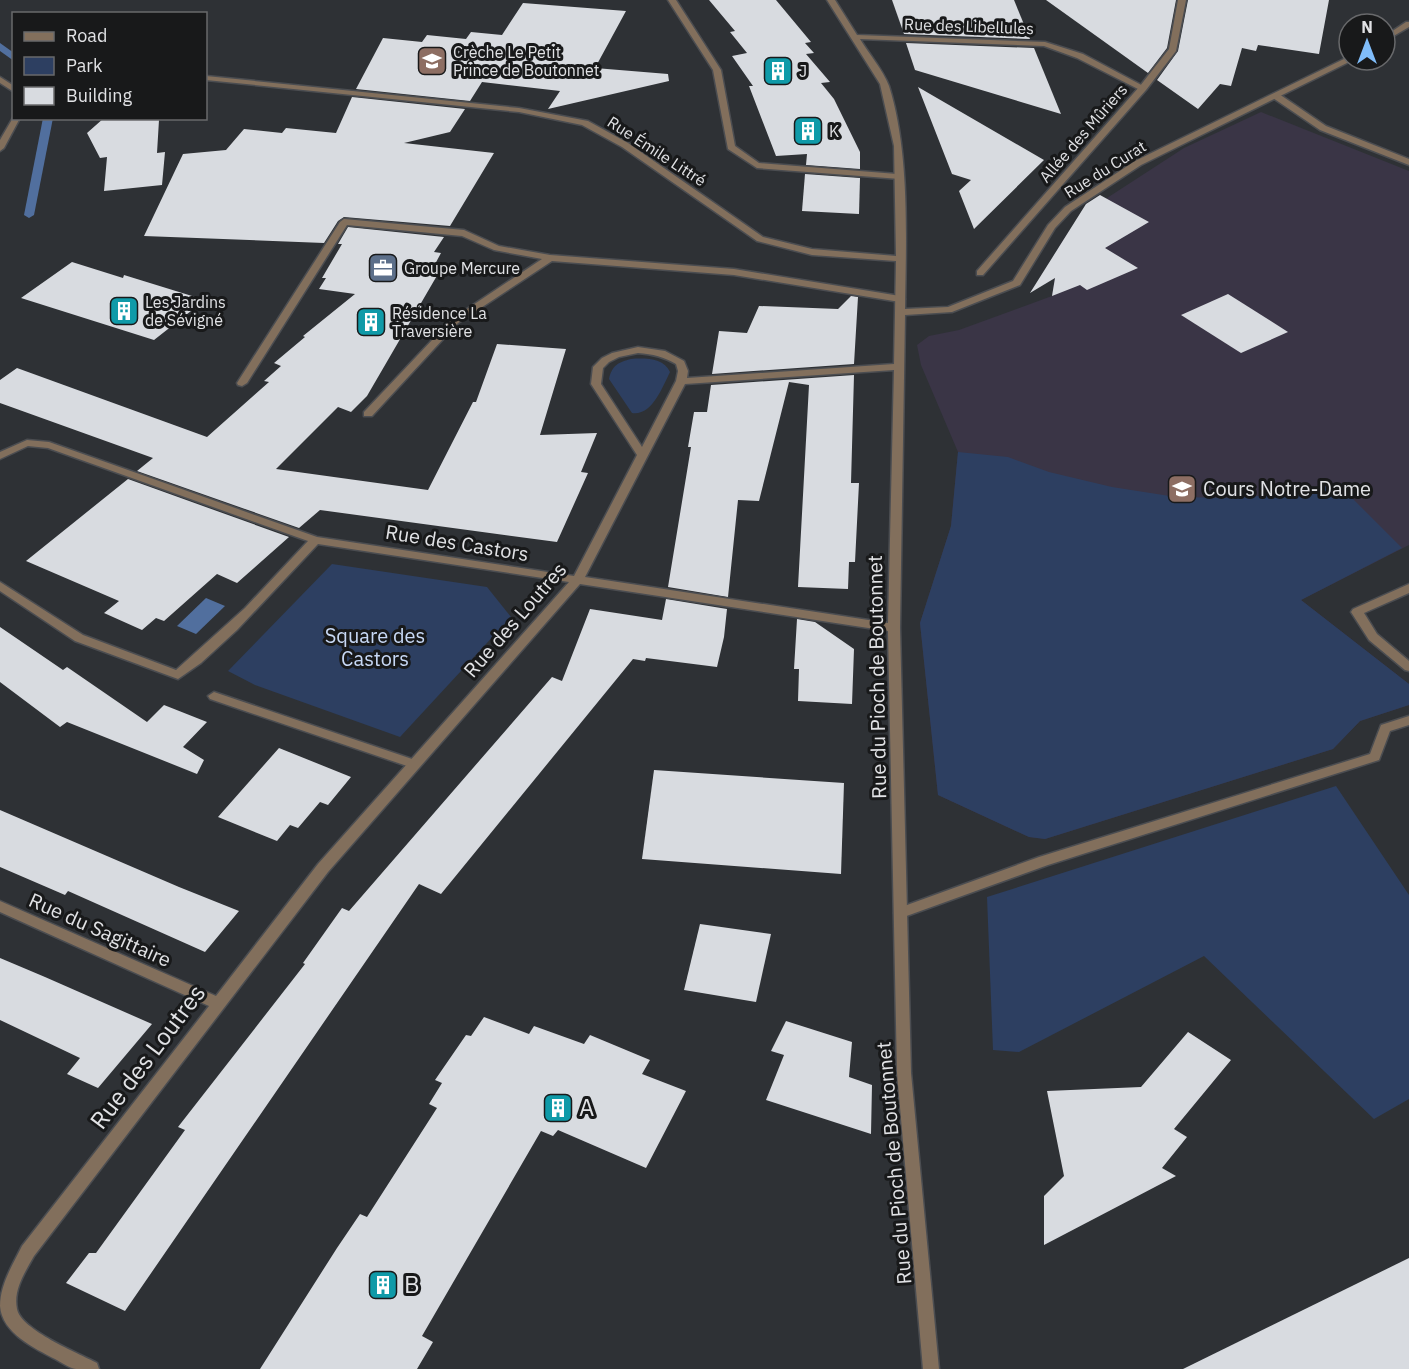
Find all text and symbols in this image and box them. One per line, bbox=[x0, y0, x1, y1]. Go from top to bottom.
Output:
legend bbox=[12, 12, 207, 120]
north arrow bbox=[1337, 12, 1397, 72]
street label: Rue des Libellules bbox=[904, 14, 1034, 38]
text: N bbox=[1361, 17, 1373, 37]
text: Road bbox=[66, 24, 107, 47]
place label: Crèche Le Petit Prince de Boutonnet bbox=[453, 42, 599, 80]
school or university icon: Crèche Le Petit Prince de Boutonnet bbox=[416, 45, 448, 77]
text: Park bbox=[66, 54, 103, 77]
building icon: J bbox=[762, 55, 794, 87]
place label: J bbox=[799, 61, 807, 81]
street label: Allée des Mûriers bbox=[1035, 80, 1131, 186]
text: Building bbox=[66, 84, 133, 107]
street label: Rue Émile Littré bbox=[604, 111, 711, 190]
building icon: K bbox=[792, 115, 824, 147]
place label: K bbox=[829, 121, 839, 141]
street label: Rue du Curat bbox=[1060, 136, 1150, 202]
office icon: Groupe Mercure bbox=[367, 252, 399, 284]
place label: Groupe Mercure bbox=[404, 258, 520, 278]
place label: Les Jardins de Sévigné bbox=[145, 292, 226, 330]
building icon: Les Jardins de Sévigné bbox=[108, 295, 140, 327]
place label: Résidence La Traversière bbox=[392, 303, 487, 341]
building icon: Résidence La Traversière bbox=[355, 306, 387, 338]
school or university icon: Cours Notre-Dame bbox=[1166, 473, 1198, 505]
place label: Cours Notre-Dame bbox=[1203, 475, 1371, 502]
street label: Rue des Castors bbox=[383, 518, 531, 567]
street label: Rue du Pioch de Boutonnet bbox=[861, 555, 892, 799]
street label: Rue des Loutres bbox=[457, 556, 572, 683]
park label: Square des Castors bbox=[325, 622, 425, 672]
street label: Rue du Sagittaire bbox=[25, 886, 176, 973]
street label: Rue des Loutres bbox=[82, 978, 212, 1135]
street label: Rue du Pioch de Boutonnet bbox=[869, 1040, 918, 1286]
place label: A bbox=[579, 1091, 594, 1123]
building icon: A bbox=[542, 1092, 574, 1124]
place label: B bbox=[404, 1268, 420, 1300]
building icon: B bbox=[367, 1269, 399, 1301]

